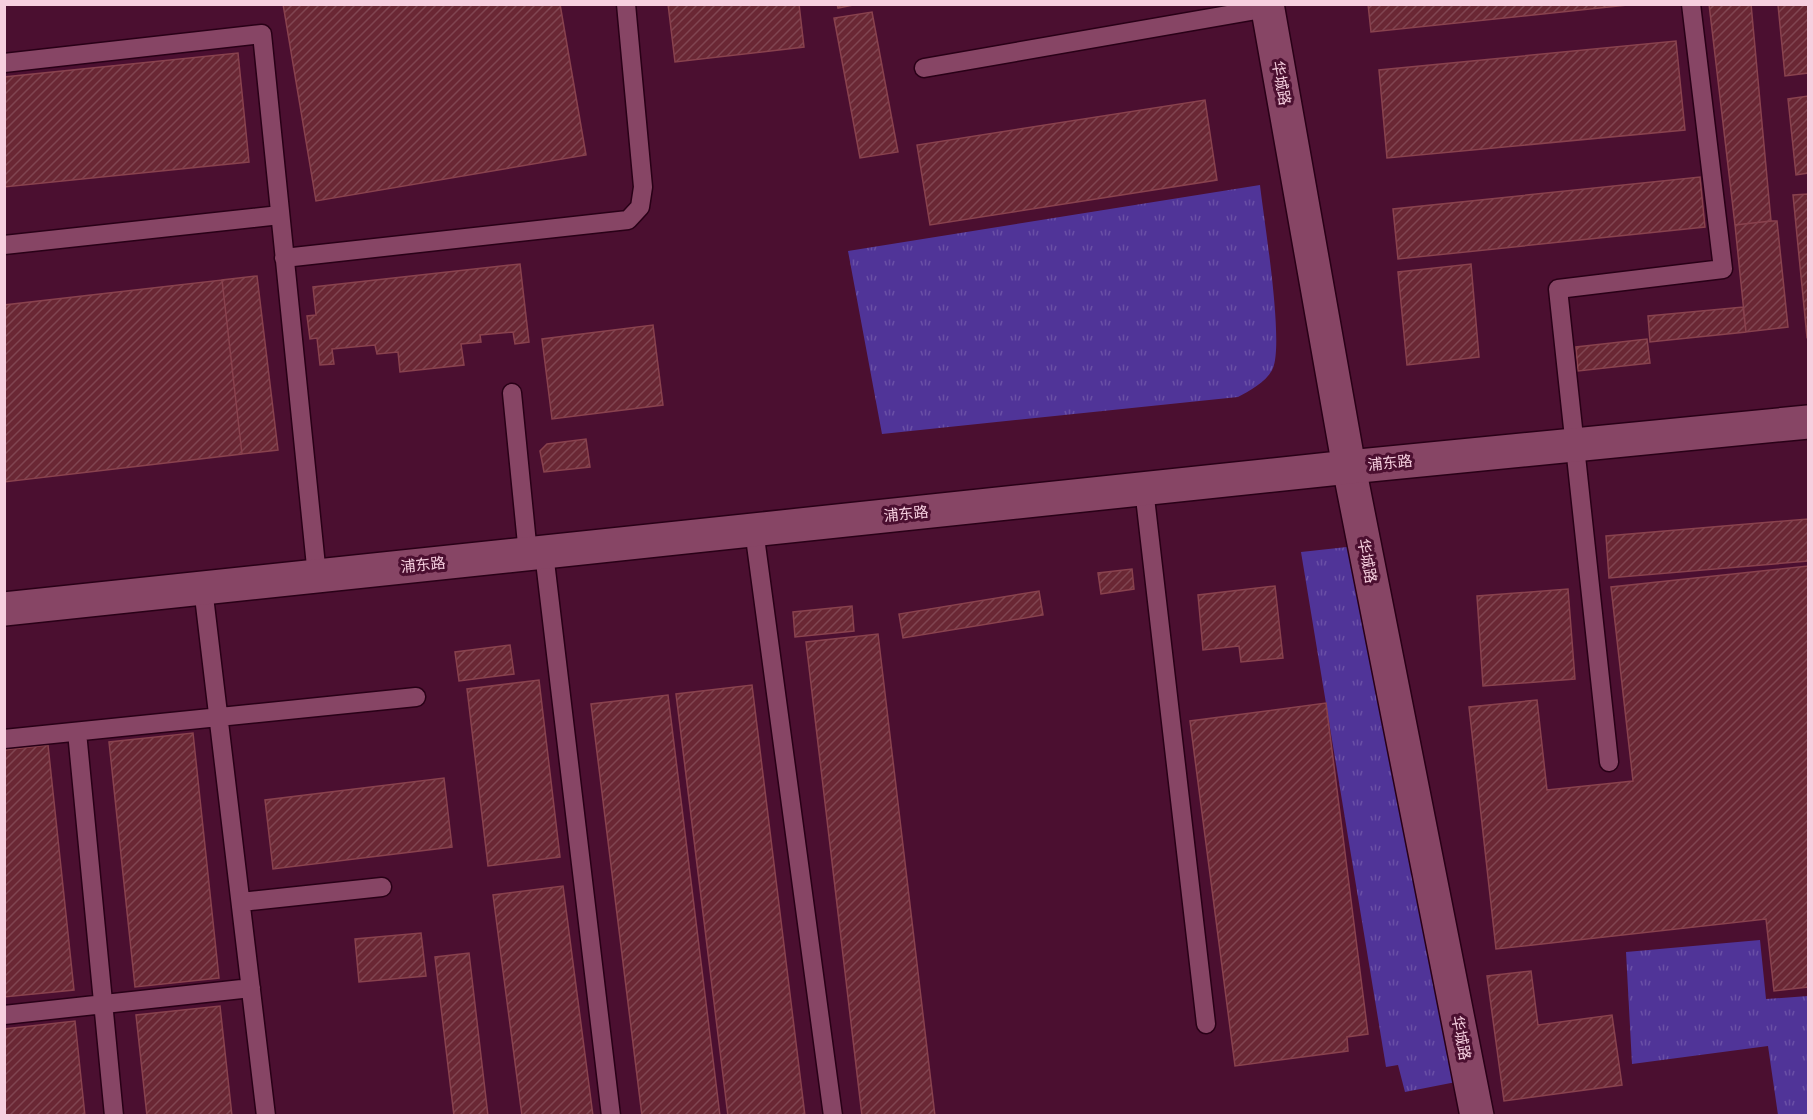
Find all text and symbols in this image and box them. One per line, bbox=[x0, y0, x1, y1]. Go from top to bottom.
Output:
street label: 华城路 bbox=[1268, 59, 1294, 107]
street label: 浦东路 bbox=[1367, 452, 1413, 474]
street label: 浦东路 bbox=[883, 503, 929, 525]
street label: 华城路 bbox=[1354, 537, 1380, 585]
street label: 浦东路 bbox=[400, 554, 446, 576]
street label: 华城路 bbox=[1448, 1014, 1474, 1062]

